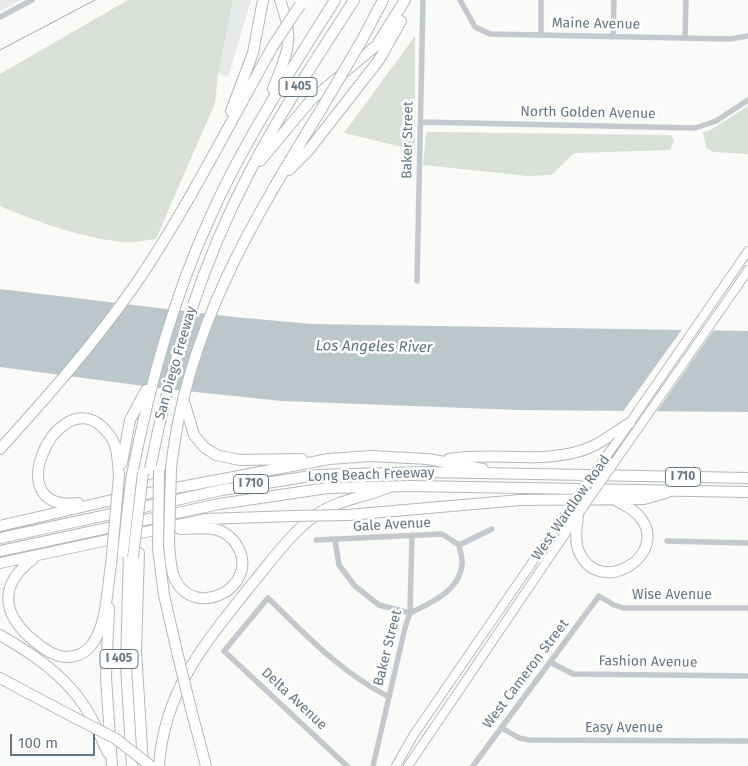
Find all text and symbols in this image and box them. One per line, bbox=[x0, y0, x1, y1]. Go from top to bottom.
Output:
street label: Maine Avenue bbox=[552, 15, 640, 33]
road number: I 405 bbox=[279, 77, 317, 96]
street label: Baker Street bbox=[399, 101, 417, 179]
street label: North Golden Avenue bbox=[520, 103, 656, 123]
street label: San Diego Freeway bbox=[152, 304, 200, 422]
water label: Los Angeles River bbox=[315, 337, 433, 357]
street label: West Wardlow Road bbox=[528, 452, 614, 564]
street label: Long Beach Freeway bbox=[307, 464, 435, 486]
road number: I 710 bbox=[666, 468, 700, 487]
road number: I 710 bbox=[234, 474, 268, 494]
street label: Gale Avenue bbox=[353, 515, 431, 535]
street label: Wise Avenue bbox=[632, 587, 712, 603]
street label: Baker Street bbox=[370, 608, 406, 688]
street label: West Cameron Street bbox=[479, 616, 573, 732]
road number: I 405 bbox=[100, 650, 138, 669]
street label: Fashion Avenue bbox=[598, 653, 698, 671]
street label: Delta Avenue bbox=[258, 664, 330, 734]
street label: Easy Avenue bbox=[585, 720, 663, 736]
scale bar bbox=[12, 724, 98, 756]
text: 100 m bbox=[18, 734, 58, 752]

